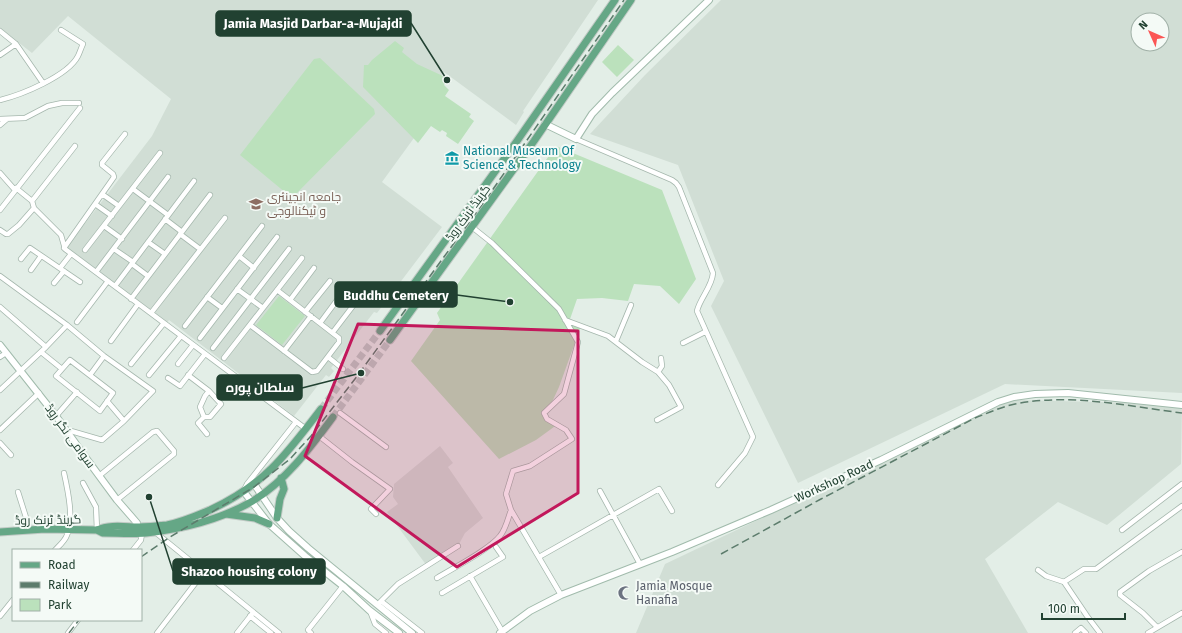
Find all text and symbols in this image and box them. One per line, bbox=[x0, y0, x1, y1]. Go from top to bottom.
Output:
callout: Jamia Masjid Darbar-a-Mujajdi bbox=[216, 11, 411, 36]
north arrow bbox=[1130, 12, 1170, 52]
text: Jamia Masjid Darbar-a-Mujajdi bbox=[223, 16, 403, 31]
text: N bbox=[1136, 18, 1150, 32]
place label: National Museum Of Science & Technology bbox=[463, 144, 581, 172]
museum icon: National Museum Of Science & Technology bbox=[444, 150, 460, 166]
street label: گرینڈ ٹرنک روڈ bbox=[443, 182, 493, 244]
place label: جامعہ انجینئری و ٹیکنالوجی bbox=[267, 190, 341, 218]
school or university icon: جامعہ انجینئری و ٹیکنالوجی bbox=[248, 196, 264, 212]
callout: Buddhu Cemetery bbox=[335, 282, 457, 307]
text: Buddhu Cemetery bbox=[343, 288, 449, 303]
callout: سلطان پورہ bbox=[217, 375, 302, 400]
text: سلطان پورہ bbox=[226, 380, 294, 397]
street label: سوامی نگر روڈ bbox=[42, 401, 98, 471]
street label: Workshop Road bbox=[792, 457, 876, 505]
street label: گرینڈ ٹرنک روڈ bbox=[15, 512, 81, 528]
legend bbox=[12, 549, 142, 621]
text: Road bbox=[48, 558, 76, 572]
callout: Shazoo housing colony bbox=[173, 559, 325, 584]
text: Shazoo housing colony bbox=[181, 564, 317, 579]
text: Railway bbox=[48, 578, 89, 592]
place label: Jamia Mosque Hanafia bbox=[636, 579, 712, 607]
mosque icon: Jamia Mosque Hanafia bbox=[617, 585, 633, 601]
scale bar bbox=[1042, 595, 1125, 621]
text: Park bbox=[48, 598, 72, 612]
text: 100 m bbox=[1048, 602, 1080, 616]

